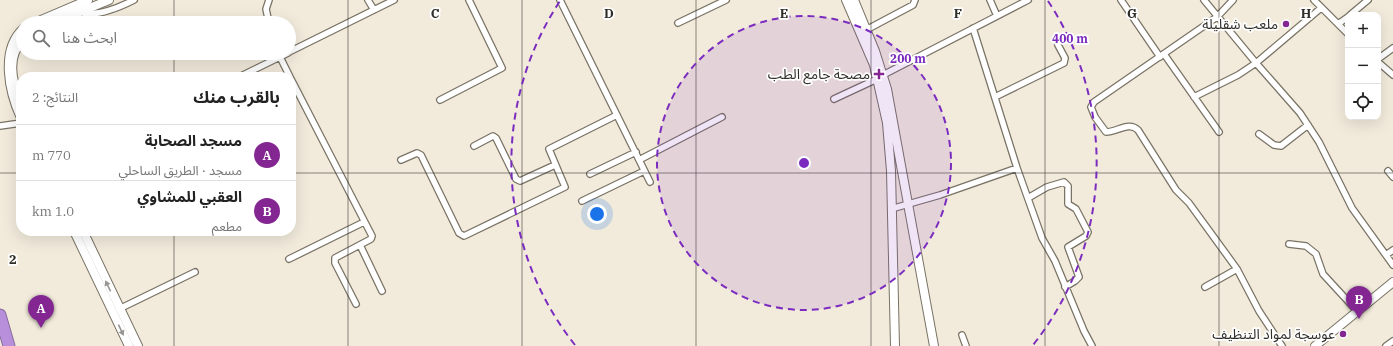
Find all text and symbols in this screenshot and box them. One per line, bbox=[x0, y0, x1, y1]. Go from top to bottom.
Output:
text: C bbox=[431, 5, 440, 22]
text: D bbox=[604, 5, 614, 22]
text: E bbox=[780, 5, 788, 22]
text: F bbox=[954, 5, 962, 22]
text: G bbox=[1127, 5, 1137, 22]
text: H bbox=[1301, 5, 1312, 22]
map controls bbox=[1345, 12, 1381, 120]
button: + bbox=[1345, 12, 1381, 48]
place label: ملعب شقليلة bbox=[1202, 15, 1278, 33]
search box bbox=[16, 16, 296, 60]
marker: ملعب شقليلة bbox=[1281, 19, 1291, 29]
icon: search bbox=[30, 27, 52, 49]
text: ابحث هنا bbox=[62, 28, 117, 47]
text: 400 m bbox=[1052, 31, 1088, 46]
button: − bbox=[1345, 48, 1381, 84]
text: 200 m bbox=[890, 51, 926, 66]
place label: مصحة جامع الطب bbox=[768, 65, 870, 85]
marker: مصحة جامع الطب bbox=[873, 68, 885, 80]
button: locate bbox=[1345, 84, 1381, 120]
text: بالقرب منك bbox=[193, 86, 280, 108]
text: النتائج: 2 bbox=[32, 89, 78, 106]
text: مسجد الصحابة bbox=[145, 131, 242, 150]
text: 770 m bbox=[32, 147, 71, 164]
text: A bbox=[262, 147, 272, 164]
centre of rings bbox=[797, 156, 811, 170]
text: مسجد · الطريق الساحلي bbox=[118, 162, 242, 179]
text: العقبي للمشاوي bbox=[137, 187, 242, 206]
text: 1.0 km bbox=[32, 203, 74, 220]
text: B bbox=[262, 203, 272, 220]
your location bbox=[587, 204, 607, 224]
text: مطعم bbox=[212, 218, 242, 235]
text: 2 bbox=[9, 251, 17, 268]
one-way arrow bbox=[105, 280, 111, 292]
pin: B bbox=[1346, 286, 1372, 319]
pin: A bbox=[28, 295, 54, 328]
one-way arrow bbox=[118, 324, 124, 335]
place label: عوسجة لمواد التنظيف bbox=[1212, 325, 1335, 343]
marker: عوسجة لمواد التنظيف bbox=[1338, 329, 1348, 339]

